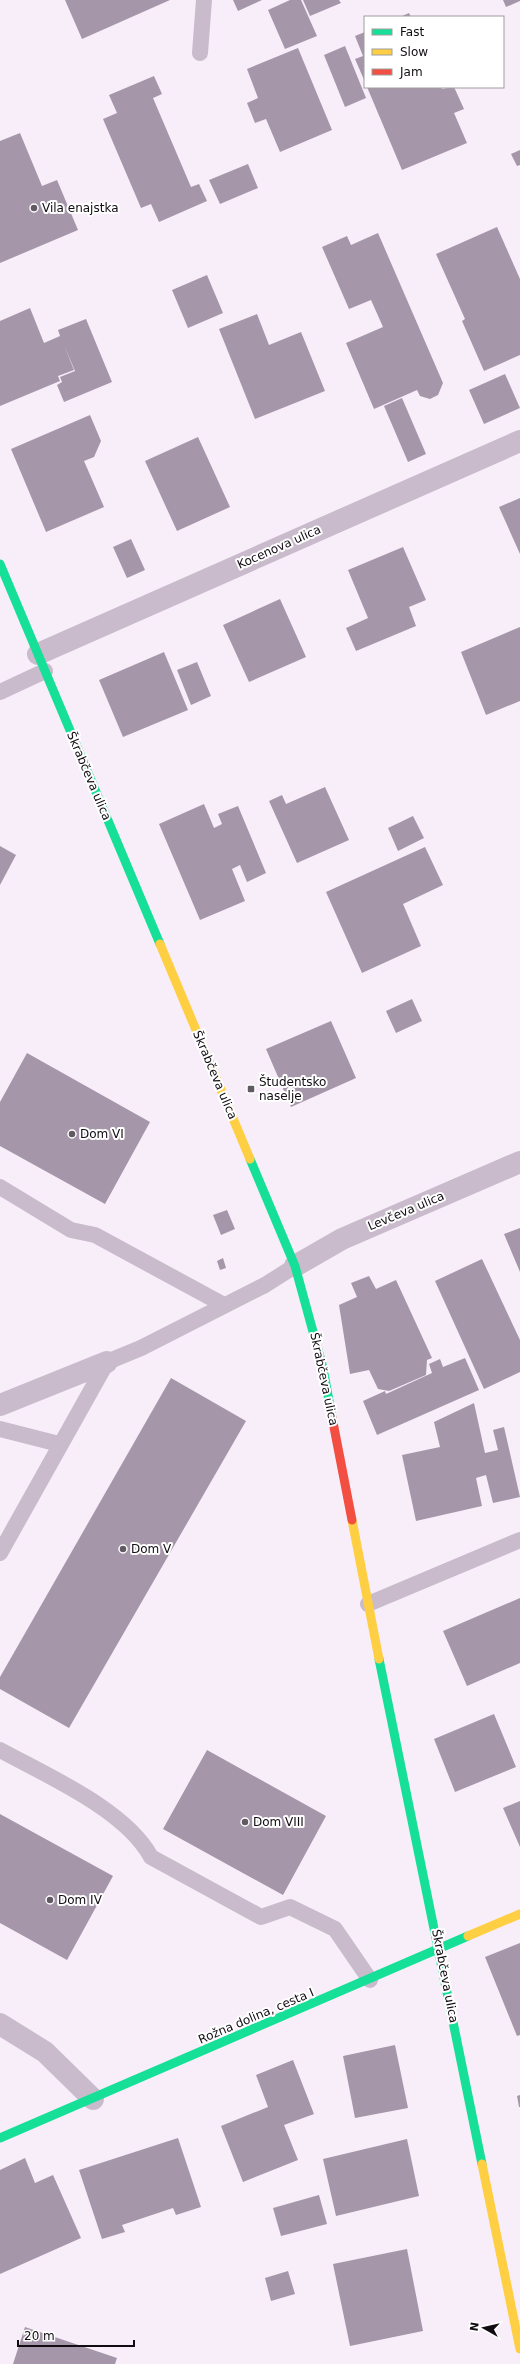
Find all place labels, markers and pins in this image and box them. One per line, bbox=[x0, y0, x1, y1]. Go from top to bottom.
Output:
place label: Vila enajstka bbox=[42, 201, 119, 215]
marker: Vila enajstka bbox=[29, 203, 39, 213]
place label: Študentsko naselje bbox=[259, 1074, 326, 1103]
marker: Študentsko naselje bbox=[246, 1084, 256, 1094]
place label: Dom VI bbox=[80, 1127, 124, 1141]
marker: Dom VI bbox=[67, 1129, 77, 1139]
place label: Dom V bbox=[131, 1542, 172, 1556]
marker: Dom V bbox=[118, 1544, 128, 1554]
place label: Dom VIII bbox=[253, 1815, 304, 1829]
marker: Dom VIII bbox=[240, 1817, 250, 1827]
place label: Dom IV bbox=[58, 1893, 103, 1907]
marker: Dom IV bbox=[45, 1895, 55, 1905]

